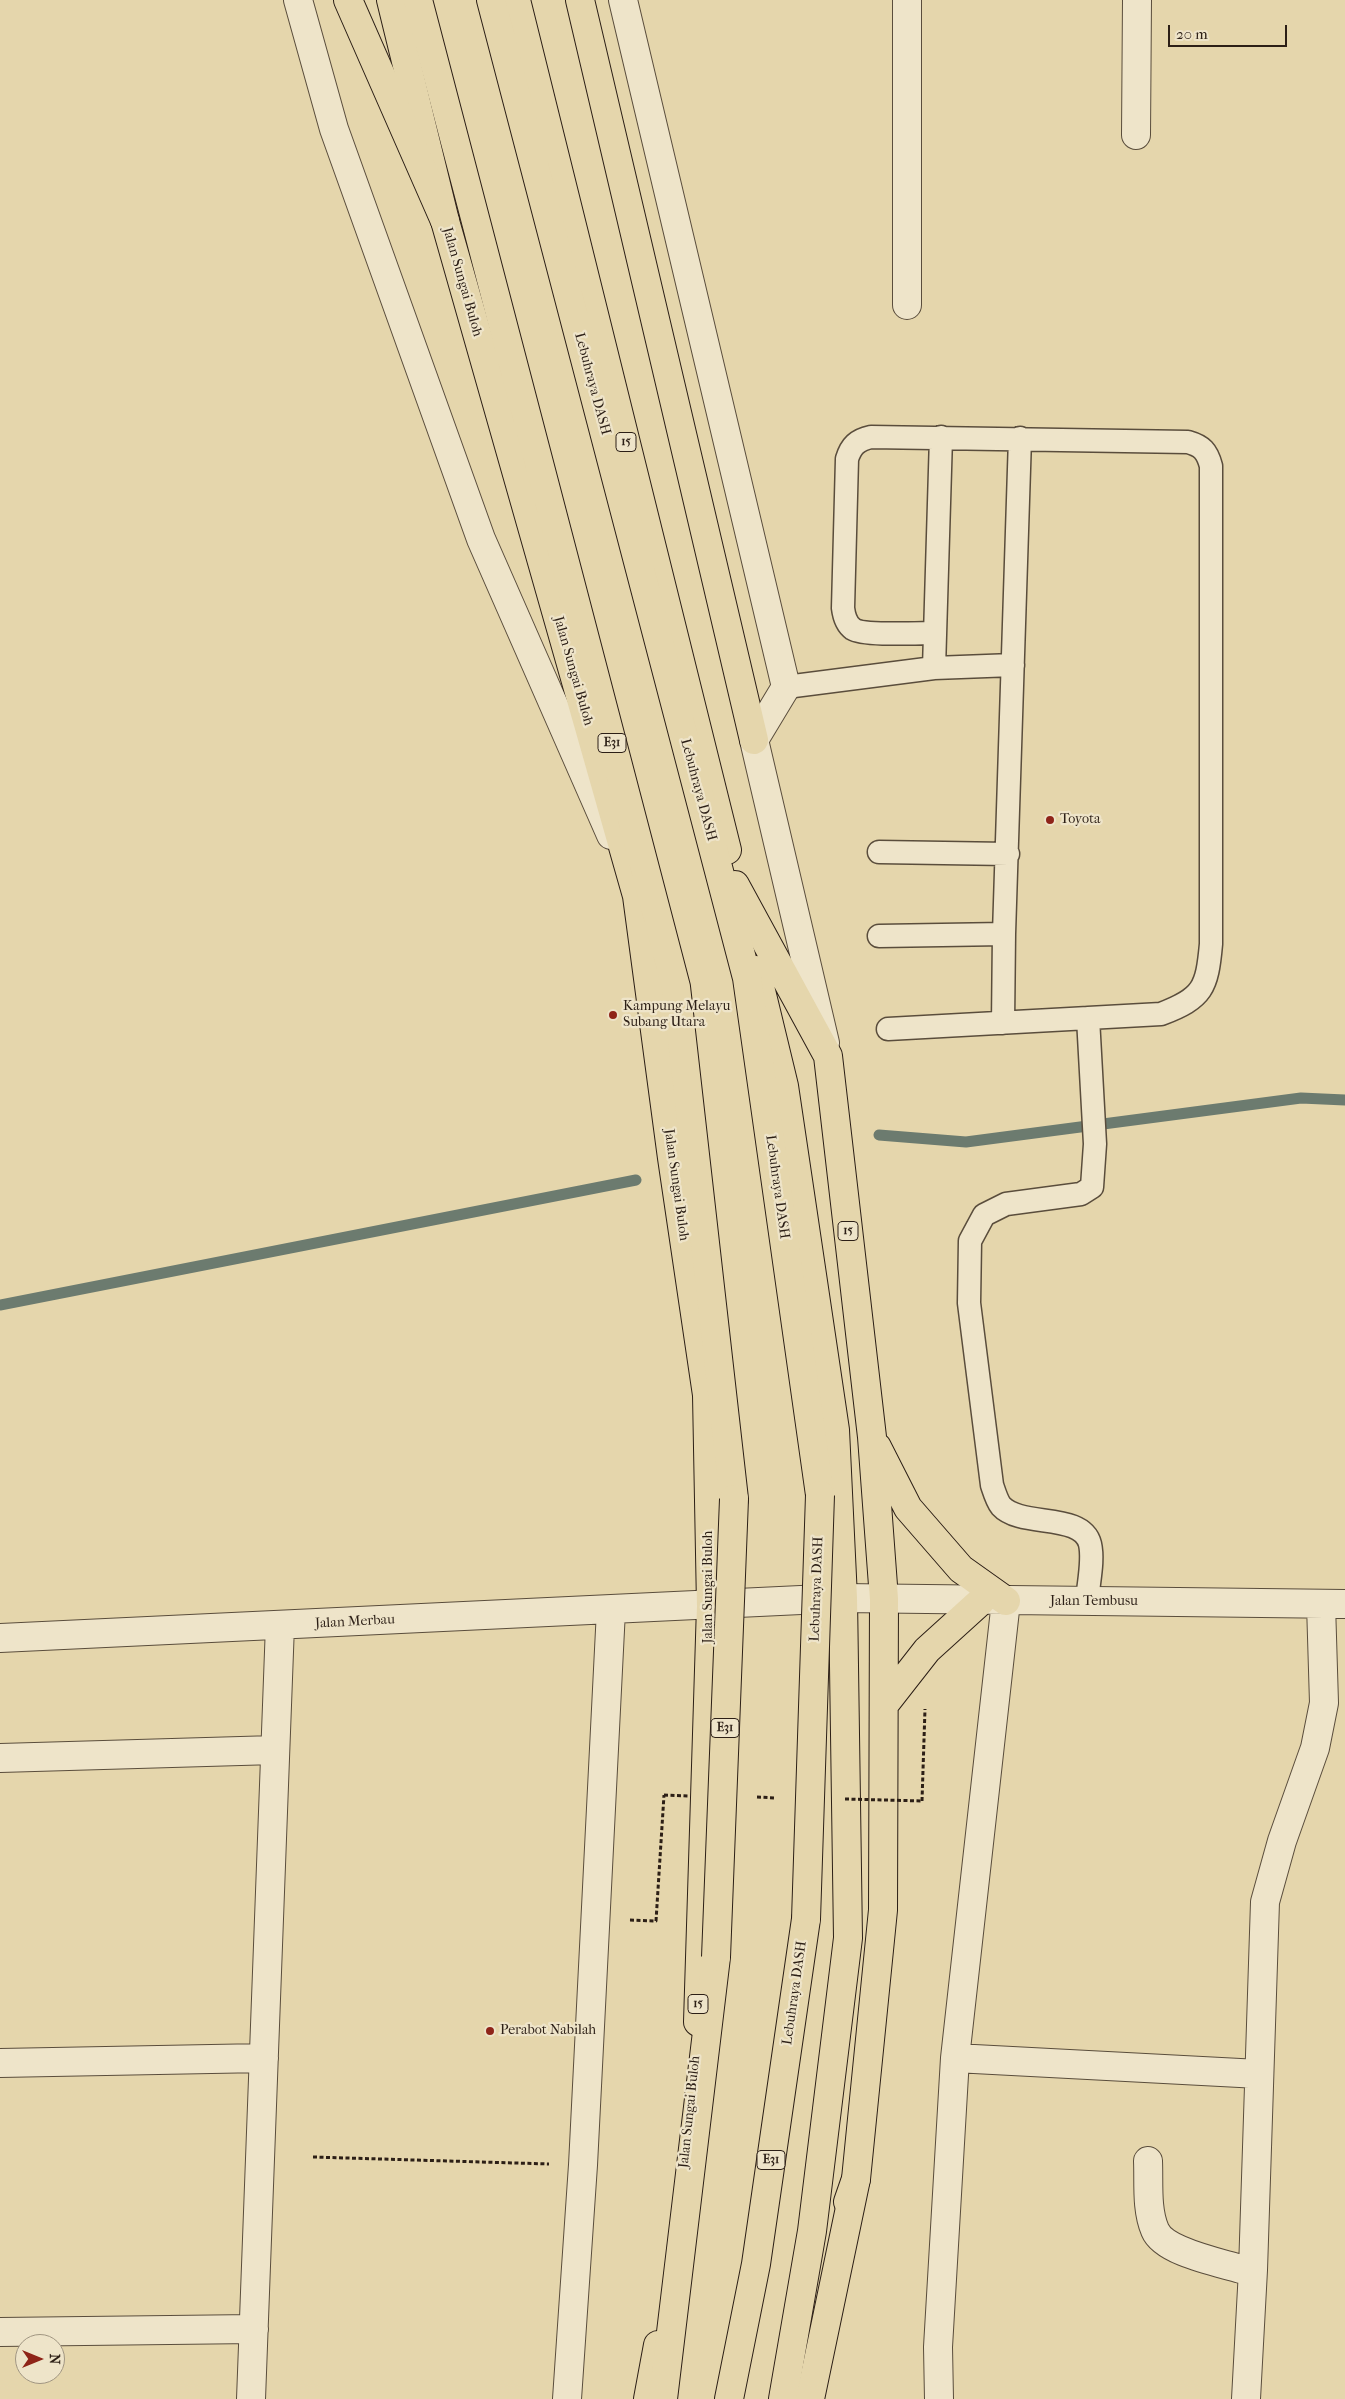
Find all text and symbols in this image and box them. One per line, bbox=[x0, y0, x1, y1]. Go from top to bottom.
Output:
scale bar bbox=[1170, 15, 1289, 47]
text: 20 m bbox=[1176, 25, 1208, 43]
street label: Jalan Sungai Buloh bbox=[438, 225, 486, 339]
street label: Lebuhraya DASH bbox=[570, 331, 614, 437]
road number: 15 bbox=[616, 432, 636, 452]
street label: Jalan Sungai Buloh bbox=[549, 614, 597, 728]
road number: E31 bbox=[598, 734, 626, 752]
street label: Lebuhraya DASH bbox=[676, 737, 720, 843]
place label: Toyota bbox=[1060, 812, 1100, 828]
marker: Toyota bbox=[1044, 814, 1056, 826]
place label: Kampung Melayu Subang Utara bbox=[623, 999, 731, 1032]
marker: Kampung Melayu Subang Utara bbox=[607, 1009, 619, 1021]
street label: Jalan Sungai Buloh bbox=[660, 1128, 692, 1242]
street label: Lebuhraya DASH bbox=[761, 1134, 793, 1240]
road number: 15 bbox=[838, 1222, 858, 1240]
street label: Jalan Sungai Buloh bbox=[701, 1531, 717, 1643]
street label: Lebuhraya DASH bbox=[807, 1536, 827, 1642]
street label: Jalan Tembusu bbox=[1050, 1594, 1138, 1610]
street label: Jalan Merbau bbox=[315, 1612, 395, 1632]
road number: E31 bbox=[711, 1719, 739, 1738]
street label: Lebuhraya DASH bbox=[779, 1940, 811, 2046]
road number: 15 bbox=[688, 1995, 708, 2014]
place label: Perabot Nabilah bbox=[500, 2023, 596, 2039]
marker: Perabot Nabilah bbox=[484, 2025, 496, 2037]
street label: Jalan Sungai Buloh bbox=[676, 2055, 704, 2169]
road number: E31 bbox=[757, 2150, 785, 2170]
north arrow bbox=[15, 2334, 65, 2384]
text: N bbox=[46, 2354, 63, 2364]

